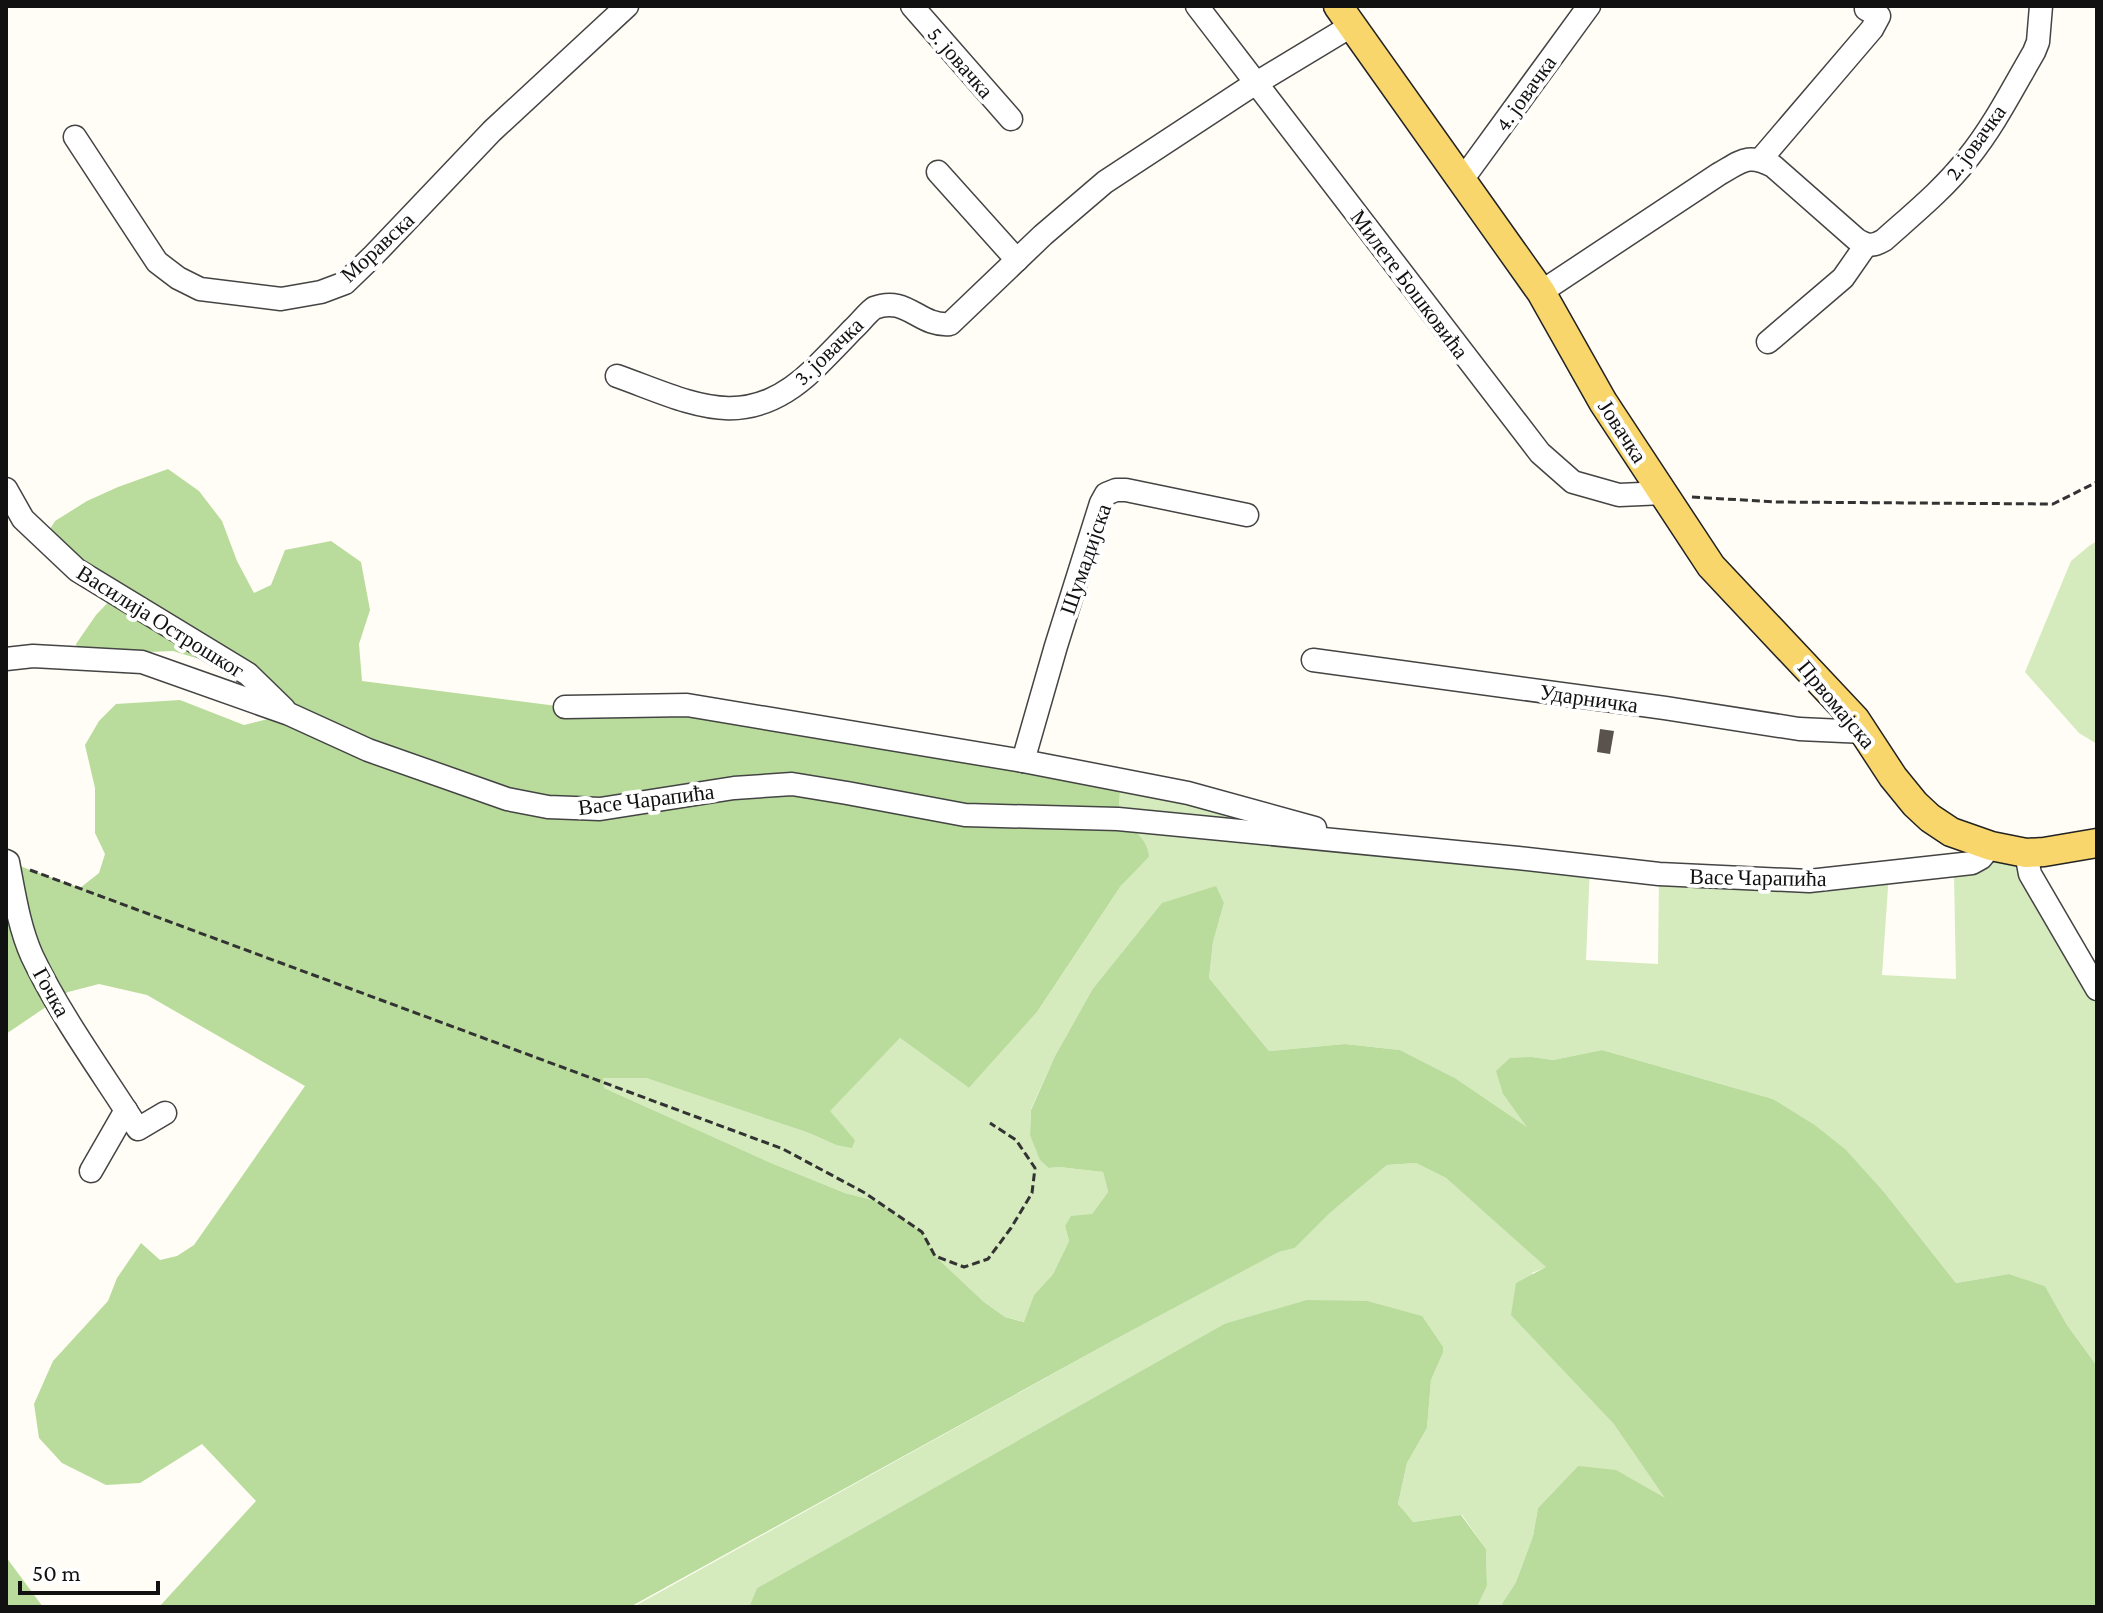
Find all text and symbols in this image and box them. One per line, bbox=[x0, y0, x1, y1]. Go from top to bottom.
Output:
street label: 5. јовачка bbox=[923, 21, 999, 103]
street label: 4. јовачка bbox=[1490, 50, 1561, 136]
street label: 2. јовачка bbox=[1940, 100, 2011, 185]
street label: Милете Бошковића bbox=[1346, 205, 1474, 364]
street label: Моравска bbox=[336, 207, 419, 288]
street label: 3. јовачка bbox=[788, 312, 868, 390]
street label: Јовачка bbox=[1593, 395, 1652, 468]
street label: Шумадијска bbox=[1055, 500, 1116, 618]
street label: Василија Острошког bbox=[72, 560, 249, 683]
street label: Првомајска bbox=[1793, 655, 1881, 754]
street label: Ударничка bbox=[1538, 679, 1640, 718]
street label: Васе Чарапића bbox=[576, 779, 716, 820]
street label: Васе Чарапића bbox=[1689, 864, 1827, 891]
street label: Гочка bbox=[28, 963, 75, 1021]
scale bar bbox=[20, 1545, 158, 1595]
text: 50 m bbox=[32, 1559, 81, 1586]

